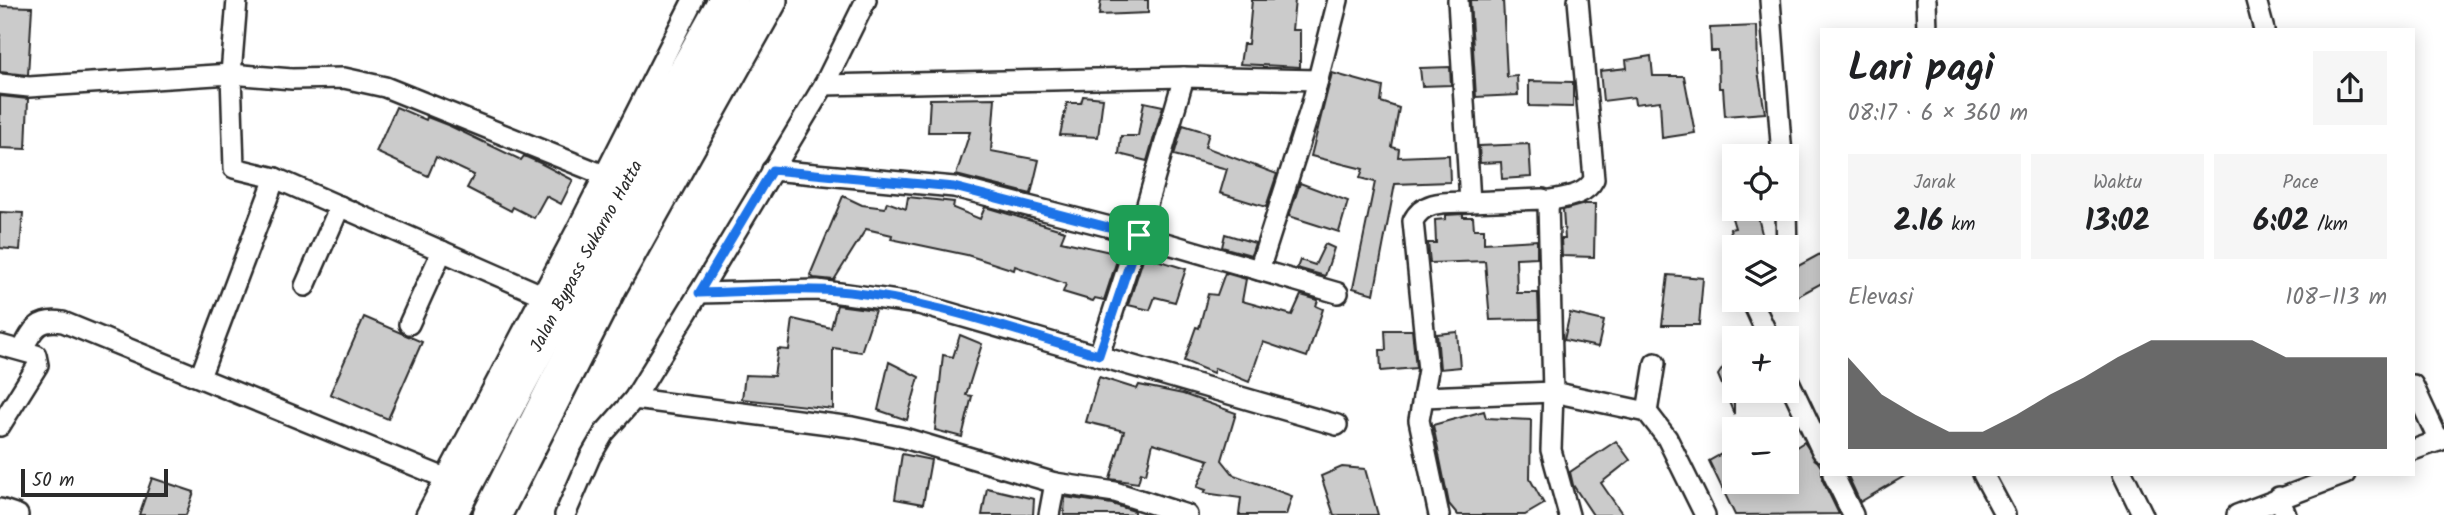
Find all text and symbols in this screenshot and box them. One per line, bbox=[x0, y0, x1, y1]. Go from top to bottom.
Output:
text: Lari pagi bbox=[1848, 40, 1994, 100]
button: share bbox=[2313, 51, 2387, 125]
text: 08:17 · 6 × 360 m bbox=[1848, 96, 2028, 132]
map controls bbox=[1722, 144, 1799, 494]
button: locate bbox=[1722, 144, 1799, 221]
street label: Jalan Bypass Sukarno Hatta bbox=[523, 155, 651, 358]
text: Jarak bbox=[1914, 168, 1955, 198]
text: Waktu bbox=[2093, 168, 2142, 198]
text: Pace bbox=[2282, 168, 2319, 198]
text: 2.16 bbox=[1894, 198, 1944, 246]
text: 13:02 bbox=[2085, 198, 2150, 246]
text: 6:02 bbox=[2253, 198, 2310, 246]
pin bbox=[1109, 205, 1169, 265]
text: km bbox=[1944, 210, 1975, 240]
text: /km bbox=[2310, 210, 2348, 240]
icon: arrive bbox=[1120, 216, 1158, 254]
button: layers bbox=[1722, 235, 1799, 312]
text: Elevasi bbox=[1848, 280, 1913, 316]
text: 108–113 m bbox=[2285, 280, 2387, 316]
button: + bbox=[1722, 326, 1799, 403]
button: − bbox=[1722, 417, 1799, 494]
scale bar bbox=[21, 466, 168, 498]
text: 50 m bbox=[32, 466, 74, 496]

